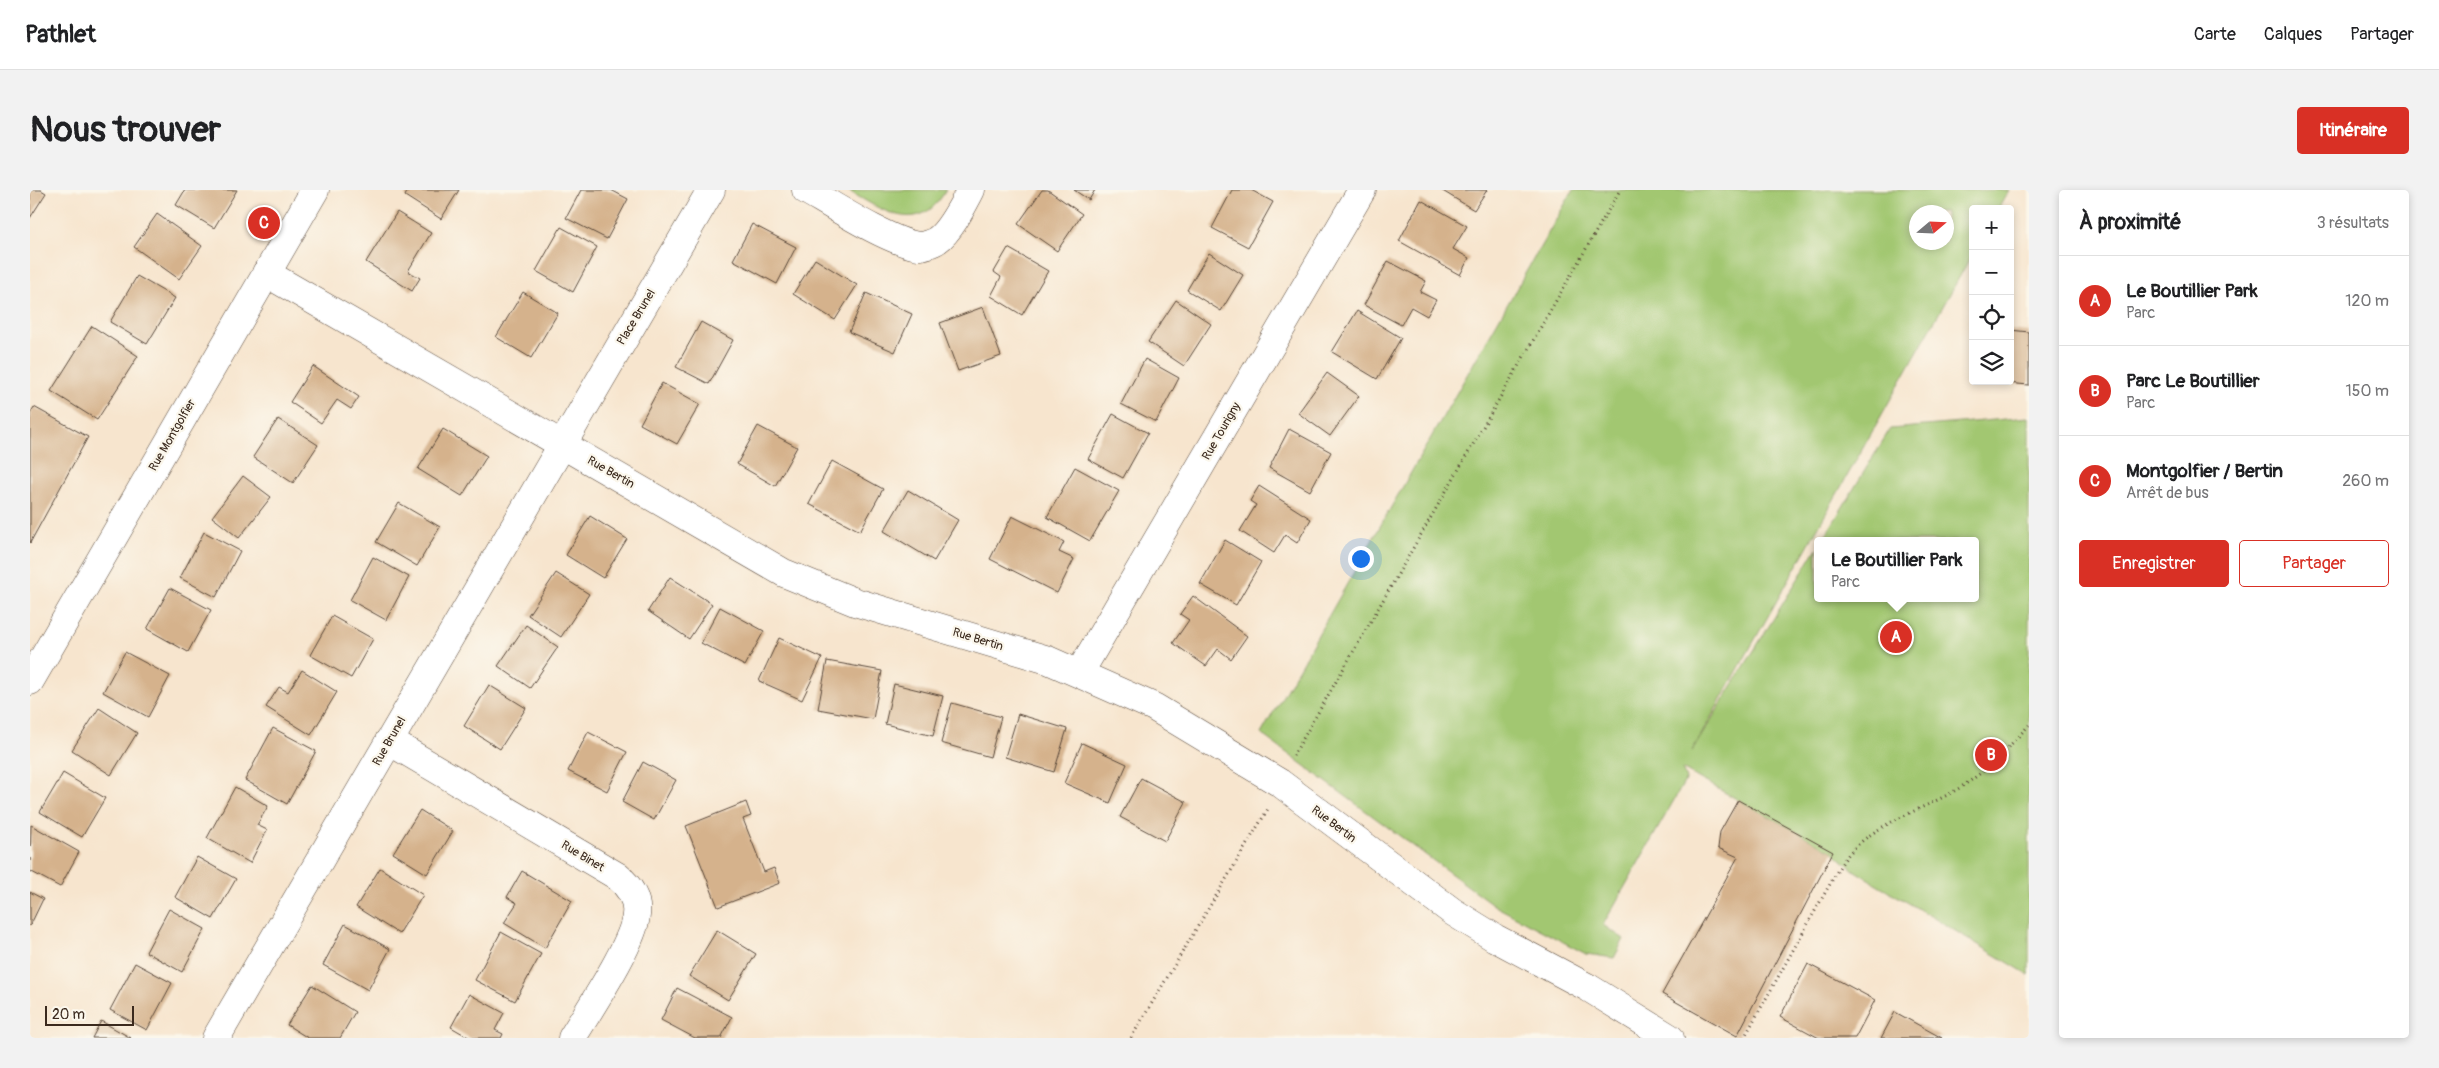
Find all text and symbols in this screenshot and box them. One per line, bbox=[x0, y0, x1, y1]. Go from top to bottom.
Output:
text: Pathlet bbox=[25, 20, 96, 49]
text: Carte bbox=[2194, 23, 2236, 46]
text: Calques bbox=[2264, 23, 2322, 46]
text: Partager bbox=[2350, 23, 2414, 46]
button: Itinéraire bbox=[2297, 107, 2409, 154]
text: Nous trouver bbox=[30, 108, 221, 152]
pin: C bbox=[248, 204, 280, 242]
north arrow bbox=[1909, 205, 1954, 250]
map controls bbox=[1969, 205, 2014, 385]
button: + bbox=[1969, 205, 2014, 250]
text: À proximité bbox=[2079, 209, 2182, 236]
text: 3 résultats bbox=[2317, 213, 2389, 233]
button: − bbox=[1969, 250, 2014, 295]
text: Le Boutillier Park bbox=[2126, 279, 2258, 303]
street label: Place Brunel bbox=[614, 287, 659, 348]
text: A bbox=[2090, 291, 2100, 311]
text: 120 m bbox=[2345, 291, 2389, 311]
button: locate bbox=[1969, 295, 2014, 340]
text: Parc bbox=[2126, 303, 2155, 323]
button: layers bbox=[1969, 340, 2014, 385]
text: Parc Le Boutillier bbox=[2126, 369, 2259, 393]
text: B bbox=[2090, 381, 2100, 401]
text: 150 m bbox=[2345, 381, 2389, 401]
text: Parc bbox=[2126, 393, 2155, 413]
street label: Rue Montgolfier bbox=[146, 396, 199, 474]
street label: Rue Tourigny bbox=[1199, 400, 1244, 463]
street label: Rue Bertin bbox=[584, 453, 637, 492]
text: Montgolfier / Bertin bbox=[2126, 459, 2283, 483]
text: C bbox=[2090, 471, 2100, 491]
text: 260 m bbox=[2342, 471, 2389, 491]
text: Arrêt de bus bbox=[2126, 483, 2209, 503]
popup bbox=[1814, 537, 1979, 602]
button: Enregistrer bbox=[2079, 540, 2229, 587]
button: Partager bbox=[2239, 540, 2389, 587]
your location bbox=[1348, 546, 1374, 572]
text: Le Boutillier Park bbox=[1831, 548, 1962, 572]
text: Parc bbox=[1831, 572, 1860, 592]
pin: A bbox=[1880, 618, 1912, 656]
street label: Rue Bertin bbox=[951, 625, 1005, 654]
street label: Rue Brunel bbox=[369, 714, 410, 768]
pin: B bbox=[1975, 736, 2007, 774]
street label: Rue Bertin bbox=[1308, 803, 1359, 846]
street label: Rue Binet bbox=[558, 838, 607, 875]
scale bar bbox=[45, 1003, 134, 1026]
text: 20 m bbox=[52, 1006, 85, 1023]

